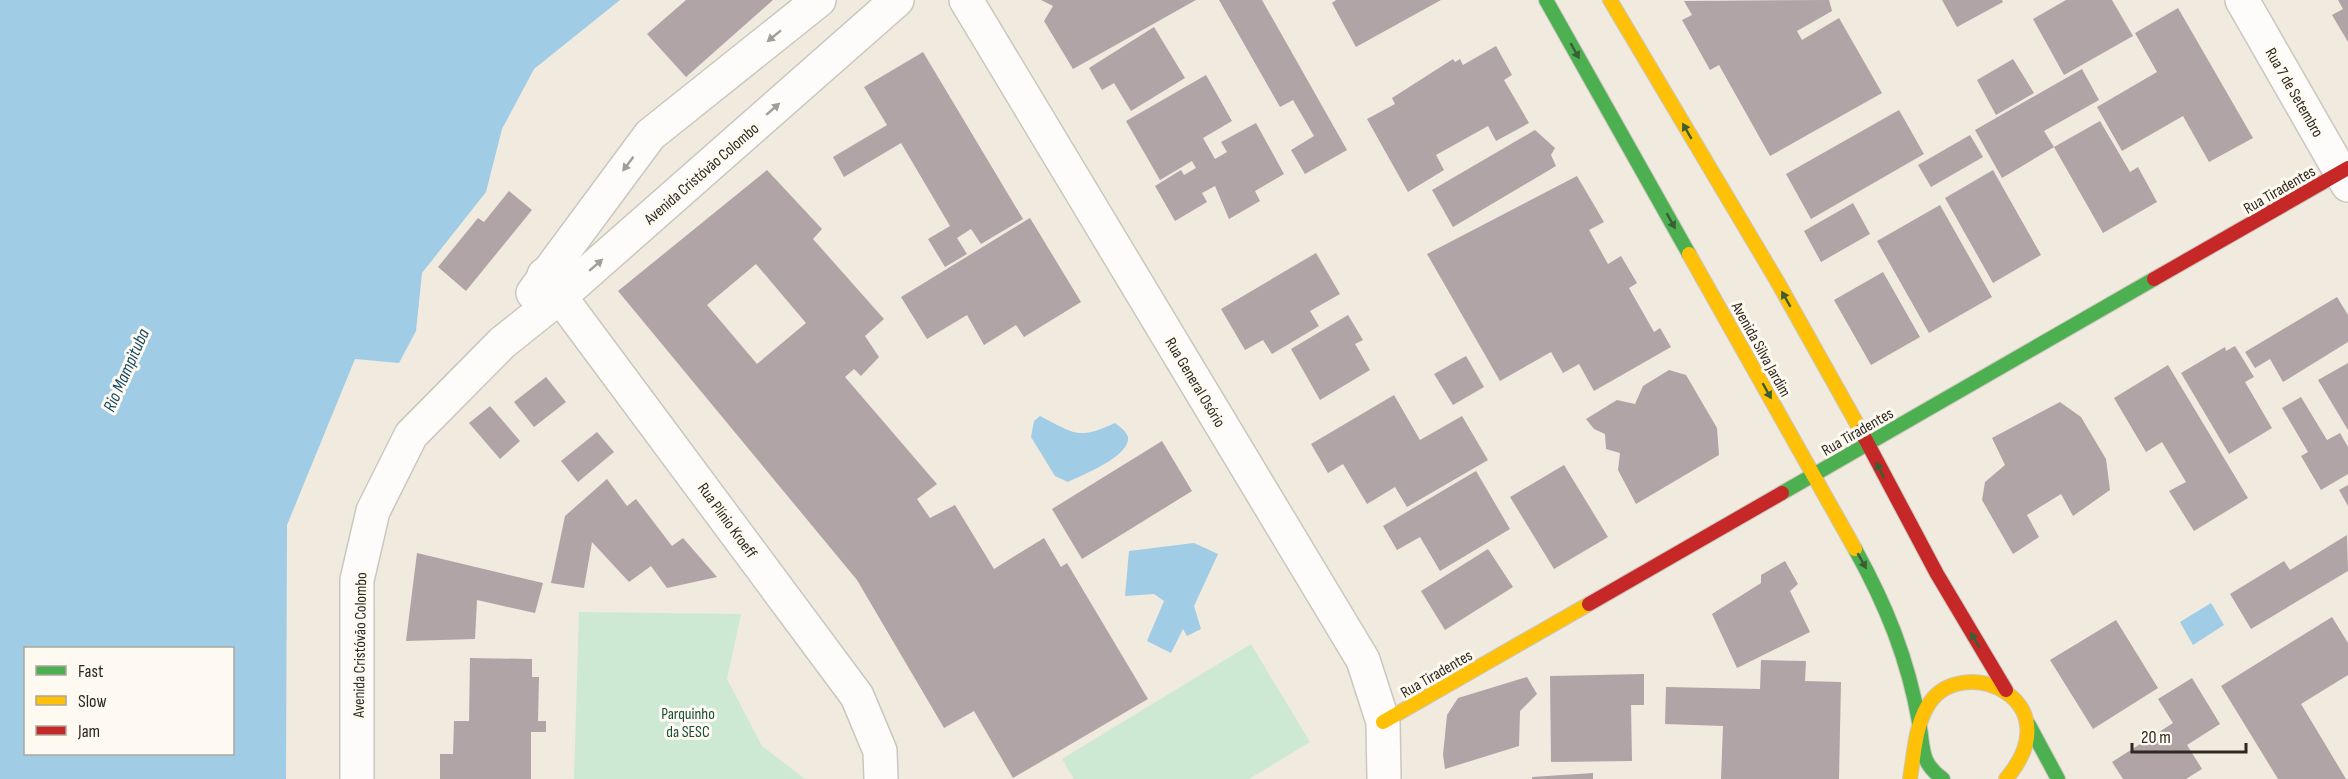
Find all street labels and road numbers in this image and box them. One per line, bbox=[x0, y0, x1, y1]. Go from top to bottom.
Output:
street label: Rua 7 de Setembro bbox=[2261, 45, 2327, 141]
street label: Avenida Cristóvão Colombo bbox=[640, 119, 763, 230]
street label: Rua Tiradentes bbox=[2240, 162, 2319, 218]
street label: Avenida Silva Jardim bbox=[1726, 298, 1795, 400]
street label: Rua General Osório bbox=[1161, 335, 1229, 431]
street label: Rua Tiradentes bbox=[1818, 404, 1897, 460]
street label: Rua Plínio Kroeff bbox=[693, 480, 761, 563]
street label: Avenida Cristóvão Colombo bbox=[350, 572, 371, 719]
street label: Rua Tiradentes bbox=[1397, 646, 1476, 702]

